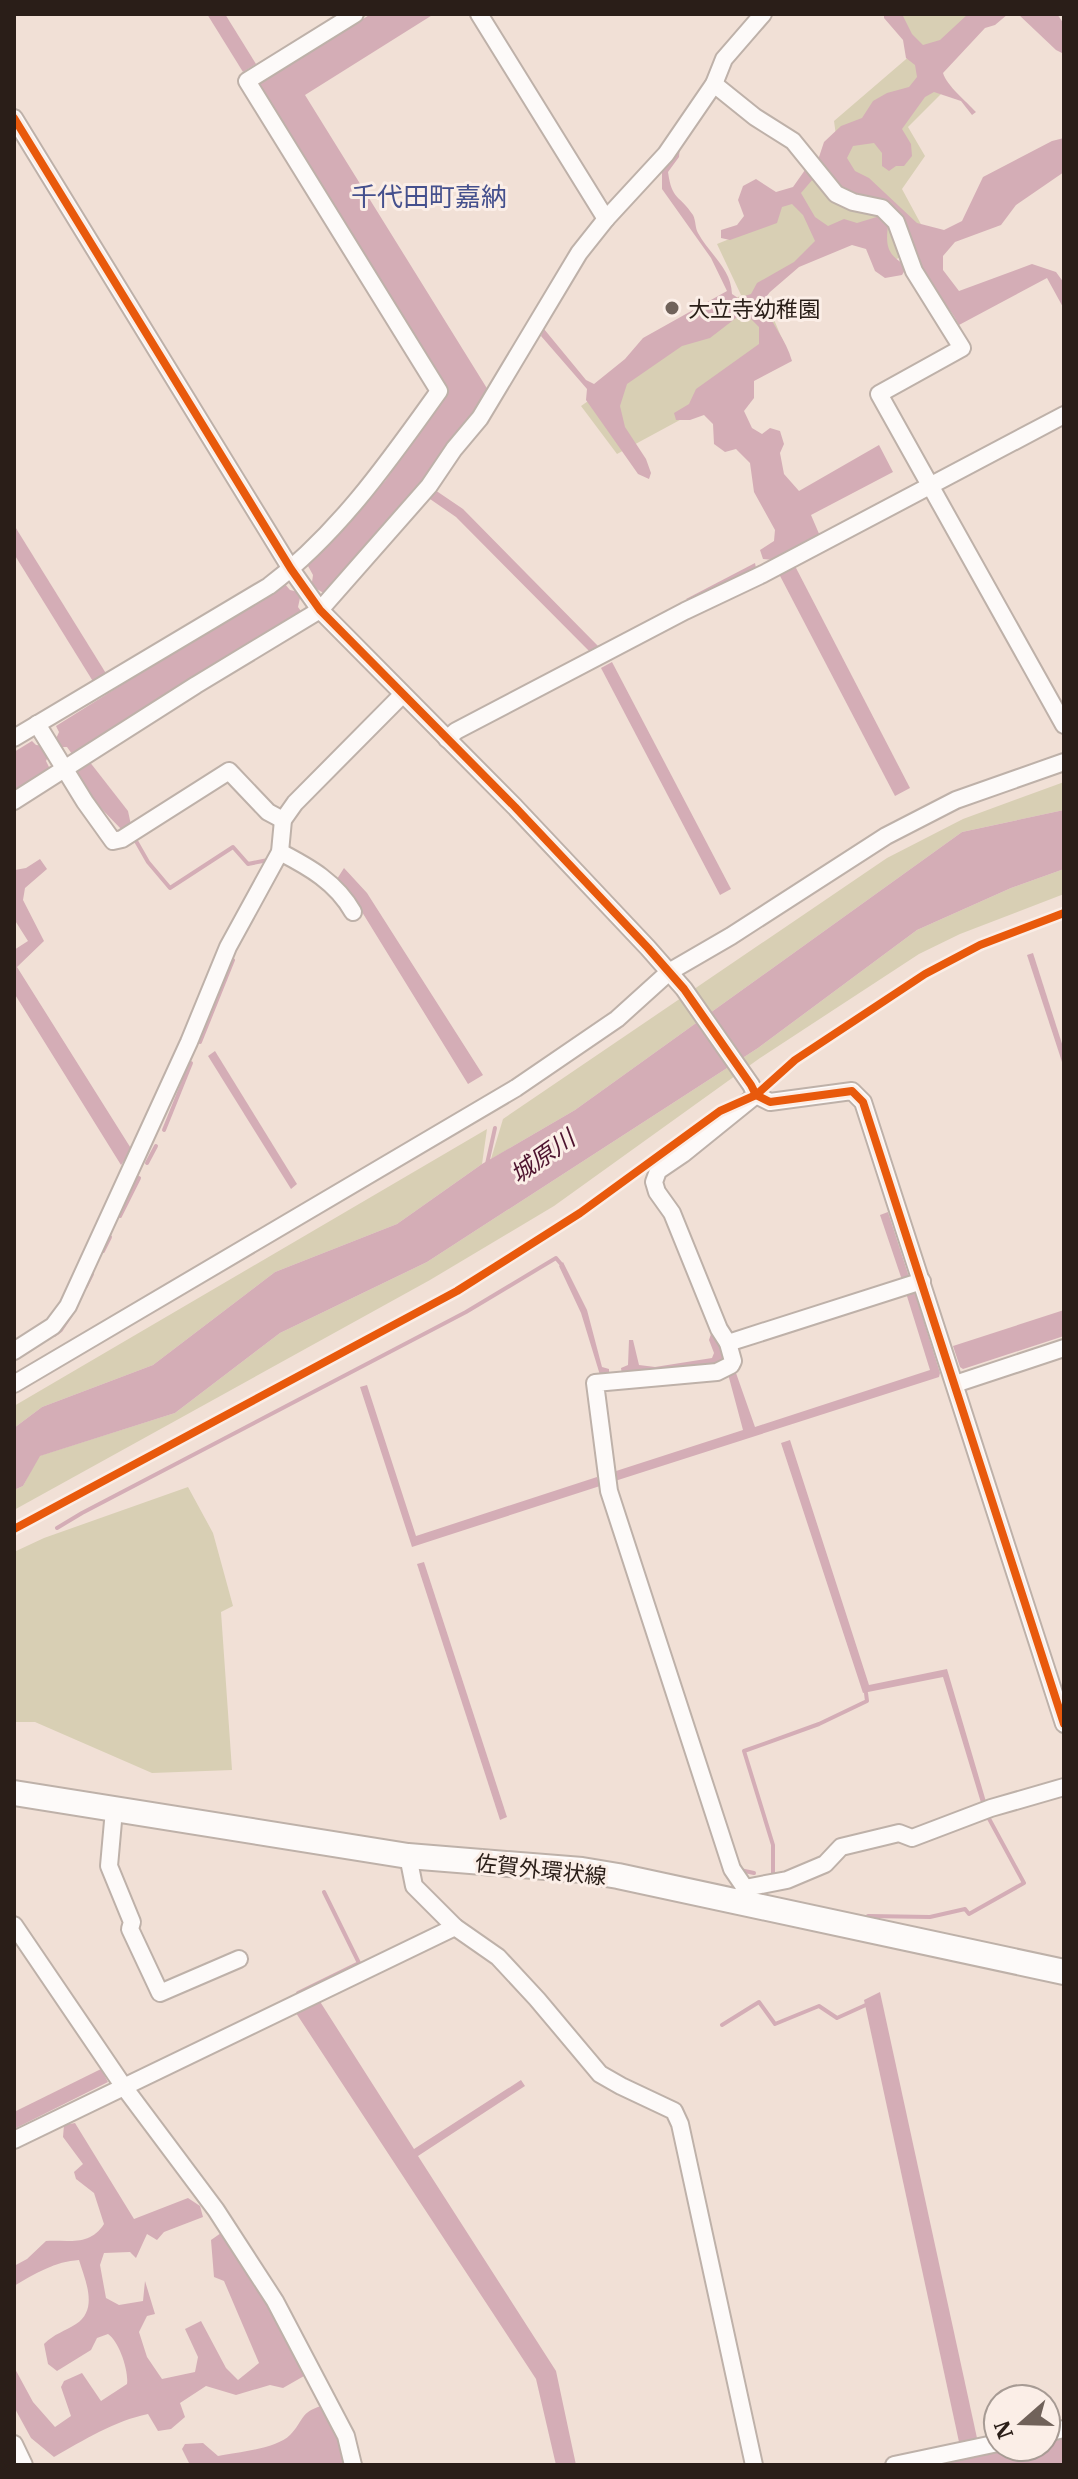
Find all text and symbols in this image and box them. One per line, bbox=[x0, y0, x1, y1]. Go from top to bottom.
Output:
district label: 千代田町嘉納 bbox=[351, 179, 507, 213]
place label: 大立寺幼稚園 bbox=[688, 294, 820, 323]
marker: 大立寺幼稚園 bbox=[663, 299, 681, 317]
water label: 城原川 bbox=[503, 1121, 583, 1190]
street label: 佐賀外環状線 bbox=[474, 1848, 608, 1890]
north arrow bbox=[982, 2383, 1062, 2463]
text: N bbox=[986, 2417, 1019, 2443]

